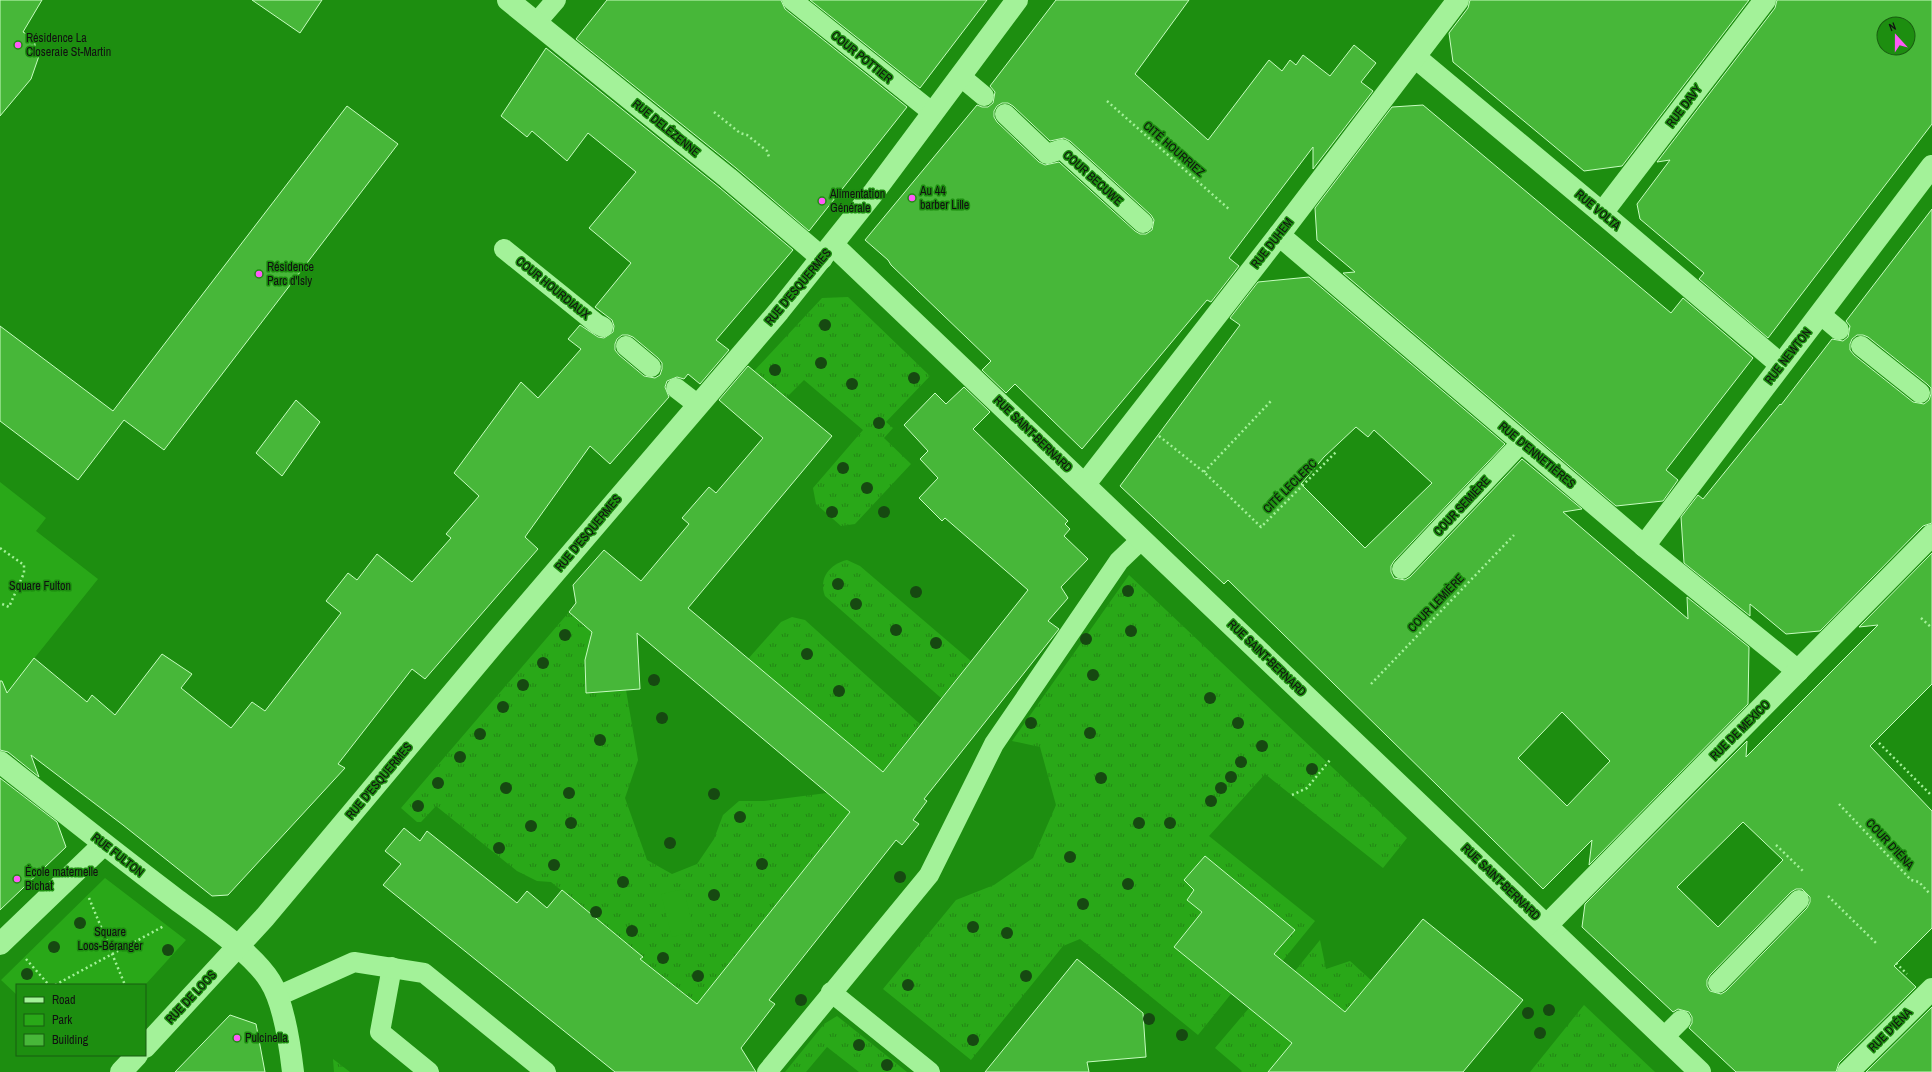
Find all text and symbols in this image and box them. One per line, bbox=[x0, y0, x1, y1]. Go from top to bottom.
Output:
north arrow bbox=[1876, 16, 1916, 56]
text: N bbox=[1887, 19, 1898, 34]
street label: COUR POTTIER bbox=[828, 27, 896, 87]
place label: Résidence La Closeraie St-Martin bbox=[26, 30, 111, 60]
marker: Résidence La Closeraie St-Martin bbox=[13, 40, 23, 50]
street label: RUE DAVY bbox=[1663, 81, 1706, 131]
street label: RUE DELÉZENNE bbox=[629, 96, 703, 160]
street label: CITÉ HOURRIEZ bbox=[1140, 118, 1208, 180]
street label: COUR BECUWE bbox=[1060, 147, 1126, 209]
place label: Au 44 barber Lille bbox=[919, 183, 969, 213]
place label: Alimentation Générale bbox=[829, 186, 885, 216]
street label: RUE VOLTA bbox=[1572, 186, 1624, 234]
marker: Au 44 barber Lille bbox=[907, 193, 917, 203]
marker: Alimentation Générale bbox=[817, 196, 827, 206]
street label: RUE DUHEM bbox=[1247, 215, 1297, 271]
street label: RUE D'ESQUERMES bbox=[761, 245, 835, 329]
street label: COUR HOURDIAUX bbox=[513, 253, 594, 323]
place label: Résidence Parc d'Isly bbox=[267, 259, 314, 289]
marker: Résidence Parc d'Isly bbox=[254, 269, 264, 279]
street label: RUE NEWTON bbox=[1761, 325, 1815, 387]
street label: RUE SAINT-BERNARD bbox=[990, 392, 1076, 476]
street label: RUE D'ENNETIÈRES bbox=[1495, 418, 1579, 492]
street label: CITÉ LECLERC bbox=[1259, 455, 1321, 517]
street label: COUR SEMIÈRE bbox=[1430, 473, 1494, 539]
street label: RUE D'ESQUERMES bbox=[551, 491, 625, 575]
street label: COUR LEMIÈRE bbox=[1404, 571, 1468, 635]
park label: Square Fulton bbox=[9, 578, 71, 594]
street label: RUE SAINT-BERNARD bbox=[1224, 616, 1310, 700]
street label: RUE DE MEXICO bbox=[1707, 696, 1774, 763]
street label: RUE D'ESQUERMES bbox=[342, 739, 416, 823]
street label: COUR D'IÉNA bbox=[1862, 815, 1918, 873]
street label: RUE FULTON bbox=[89, 830, 147, 880]
street label: RUE SAINT-BERNARD bbox=[1458, 840, 1544, 924]
place label: École maternelle Bichat bbox=[25, 864, 98, 894]
marker: École maternelle Bichat bbox=[12, 874, 22, 884]
park label: Square Loos-Béranger bbox=[77, 924, 143, 954]
street label: RUE DE LOOS bbox=[162, 967, 220, 1027]
legend bbox=[16, 984, 146, 1056]
text: Road bbox=[52, 992, 76, 1008]
street label: RUE D'IÉNA bbox=[1865, 1004, 1916, 1055]
text: Park bbox=[52, 1012, 72, 1028]
place label: Pulcinella bbox=[245, 1030, 288, 1046]
text: Building bbox=[52, 1032, 89, 1048]
marker: Pulcinella bbox=[232, 1033, 242, 1043]

